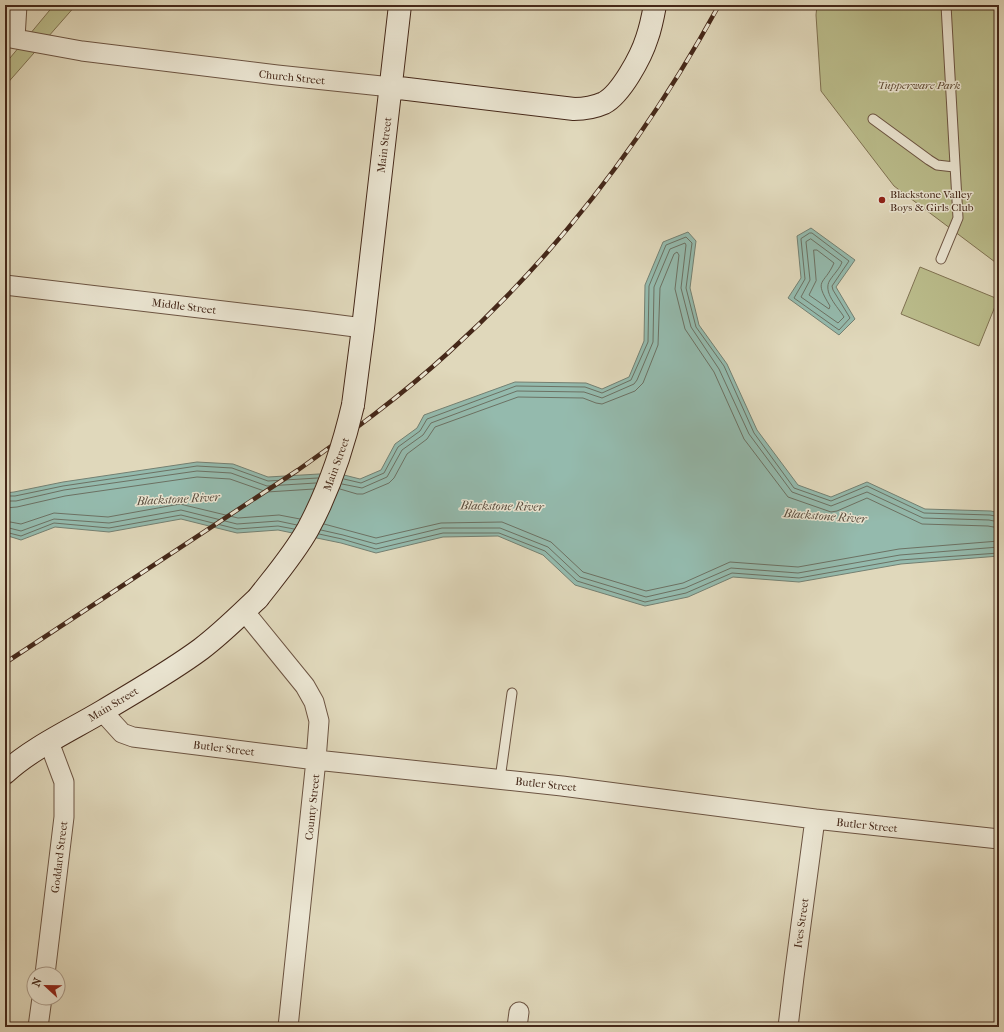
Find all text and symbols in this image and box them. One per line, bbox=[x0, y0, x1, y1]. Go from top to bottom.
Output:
street label: Church Street bbox=[258, 68, 326, 87]
park label: Tupperware Park bbox=[878, 79, 960, 92]
street label: Main Street bbox=[375, 116, 394, 174]
place label: Blackstone Valley Boys & Girls Club bbox=[890, 188, 974, 214]
marker: Blackstone Valley Boys & Girls Club bbox=[877, 195, 887, 205]
street label: Middle Street bbox=[151, 296, 217, 317]
street label: Main Street bbox=[321, 435, 352, 493]
water label: Blackstone River bbox=[135, 490, 222, 508]
water label: Blackstone River bbox=[459, 498, 545, 514]
water label: Blackstone River bbox=[782, 506, 869, 526]
street label: Main Street bbox=[86, 684, 141, 724]
street label: Butler Street bbox=[193, 738, 255, 759]
street label: County Street bbox=[303, 773, 322, 841]
street label: Butler Street bbox=[515, 775, 577, 794]
street label: Butler Street bbox=[836, 816, 898, 835]
street label: Goddard Street bbox=[49, 820, 70, 894]
street label: Ives Street bbox=[792, 897, 811, 949]
north arrow bbox=[26, 966, 66, 1006]
text: N bbox=[30, 976, 45, 989]

